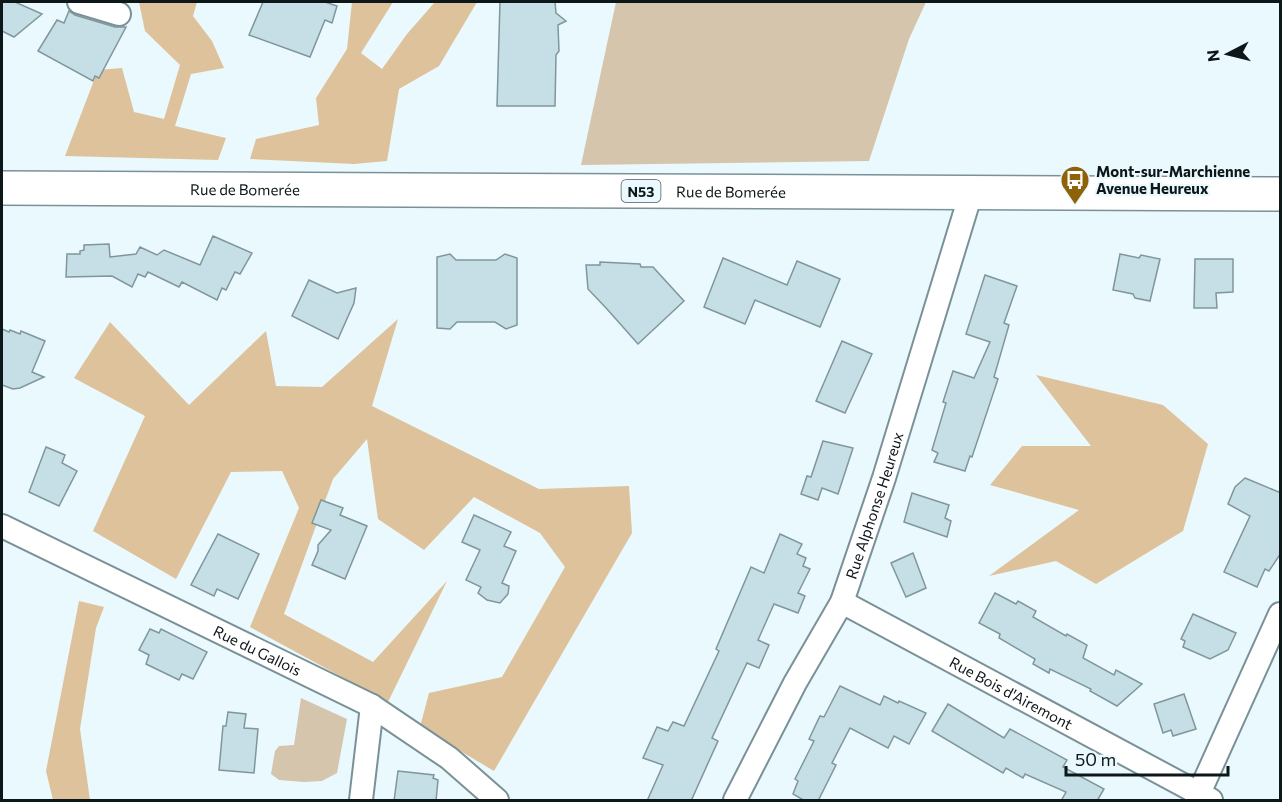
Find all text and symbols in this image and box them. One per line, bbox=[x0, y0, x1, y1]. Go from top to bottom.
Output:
north arrow bbox=[1198, 24, 1258, 84]
text: N bbox=[1202, 49, 1223, 63]
place label: Mont-sur-Marchienne Avenue Heureux bbox=[1096, 162, 1250, 197]
bus stop icon: Mont-sur-Marchienne Avenue Heureux bbox=[1059, 164, 1091, 206]
street label: Rue de Bomerée bbox=[190, 180, 300, 198]
road number: N53 bbox=[622, 180, 660, 202]
street label: Rue de Bomerée bbox=[676, 182, 786, 201]
street label: Rue Alphonse Heureux bbox=[842, 430, 907, 581]
street label: Rue du Gallois bbox=[211, 621, 304, 679]
street label: Rue Bois d'Airemont bbox=[947, 652, 1076, 733]
scale bar bbox=[1066, 739, 1228, 777]
text: 50 m bbox=[1075, 748, 1116, 770]

